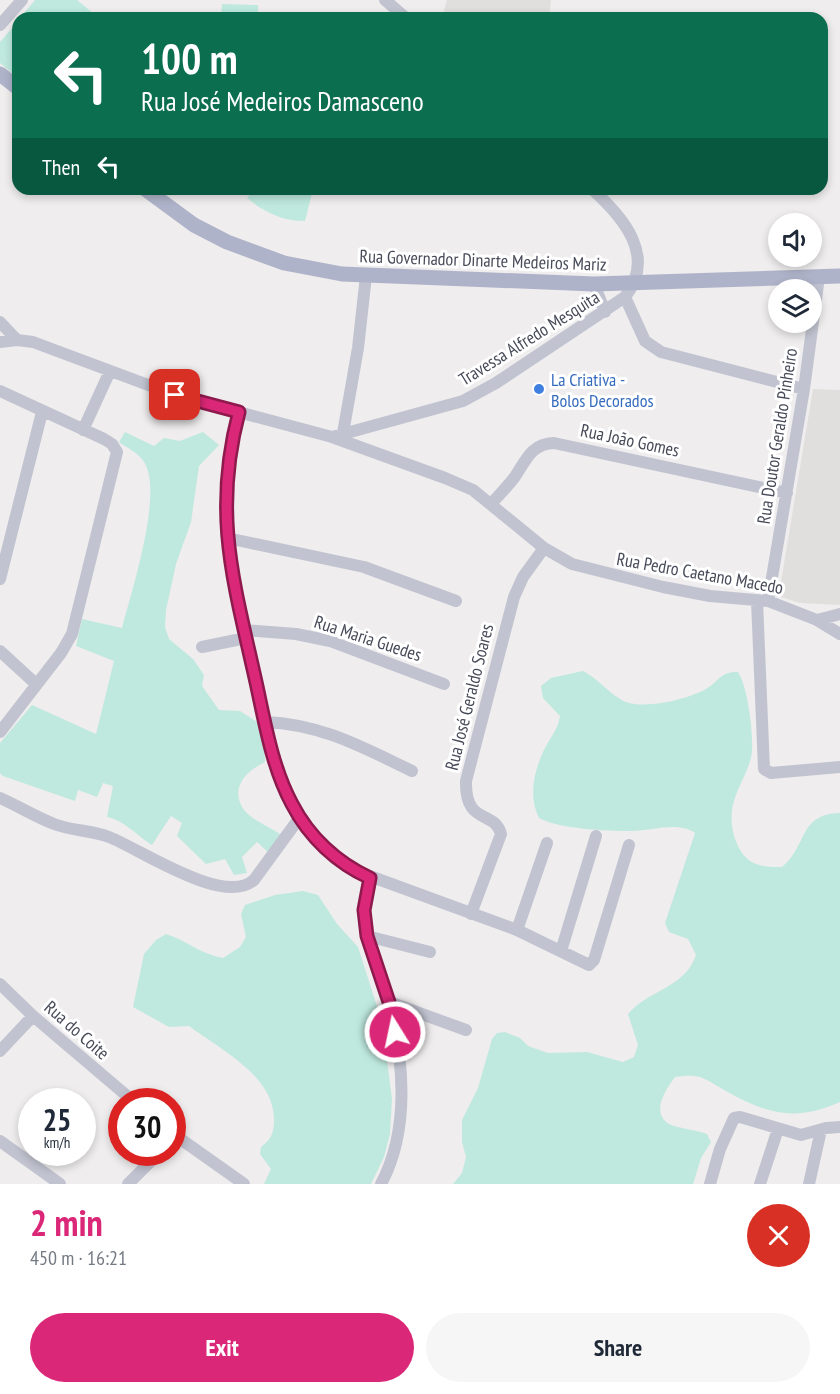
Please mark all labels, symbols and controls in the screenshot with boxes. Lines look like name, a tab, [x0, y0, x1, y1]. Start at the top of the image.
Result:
text: 100 m	[141, 31, 238, 86]
icon: left	[42, 36, 120, 114]
text: Rua José Medeiros Damasceno	[141, 84, 424, 118]
icon: left	[92, 150, 125, 183]
text: Then	[42, 153, 80, 181]
map controls	[768, 213, 822, 333]
button: sound	[768, 213, 822, 267]
street label: Rua Governador Dinarte Medeiros Mariz	[359, 244, 607, 276]
button: layers	[768, 279, 822, 333]
street label: Travessa Alfredo Mesquita	[454, 285, 604, 391]
street label: Rua Doutor Geraldo Pinheiro	[752, 346, 802, 526]
place label: La Criativa - Bolos Decorados	[551, 368, 654, 412]
pin	[149, 369, 200, 420]
icon: arrive	[158, 378, 191, 411]
marker: La Criativa - Bolos Decorados	[532, 382, 546, 396]
street label: Rua João Gomes	[579, 418, 681, 462]
street label: Rua Pedro Caetano Macedo	[615, 547, 785, 599]
street label: Rua Maria Guedes	[311, 610, 425, 666]
street label: Rua José Geraldo Soares	[440, 621, 498, 773]
street label: Rua do Coite	[40, 996, 114, 1064]
position arrow	[363, 1000, 427, 1064]
speed limit sign: 30	[108, 1088, 186, 1166]
text: 25	[43, 1100, 71, 1139]
text: km/h	[44, 1133, 70, 1152]
text: 2 min	[30, 1199, 103, 1246]
button: close	[747, 1204, 810, 1267]
text: 450 m · 16:21	[30, 1245, 127, 1271]
button: Exit	[30, 1313, 414, 1382]
button: Share	[426, 1313, 810, 1382]

